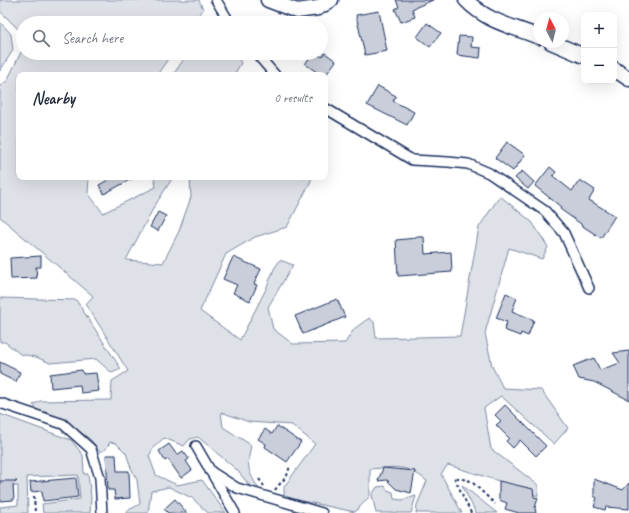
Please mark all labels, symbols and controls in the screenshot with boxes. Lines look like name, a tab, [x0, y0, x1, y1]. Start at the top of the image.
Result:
north arrow	[533, 12, 569, 48]
map controls	[581, 12, 617, 84]
button: +	[581, 12, 617, 48]
search box	[16, 16, 328, 60]
icon: search	[30, 27, 52, 49]
text: Search here	[62, 29, 123, 48]
button: −	[581, 48, 617, 84]
text: Nearby	[32, 88, 75, 109]
text: 0 results	[274, 90, 312, 106]

